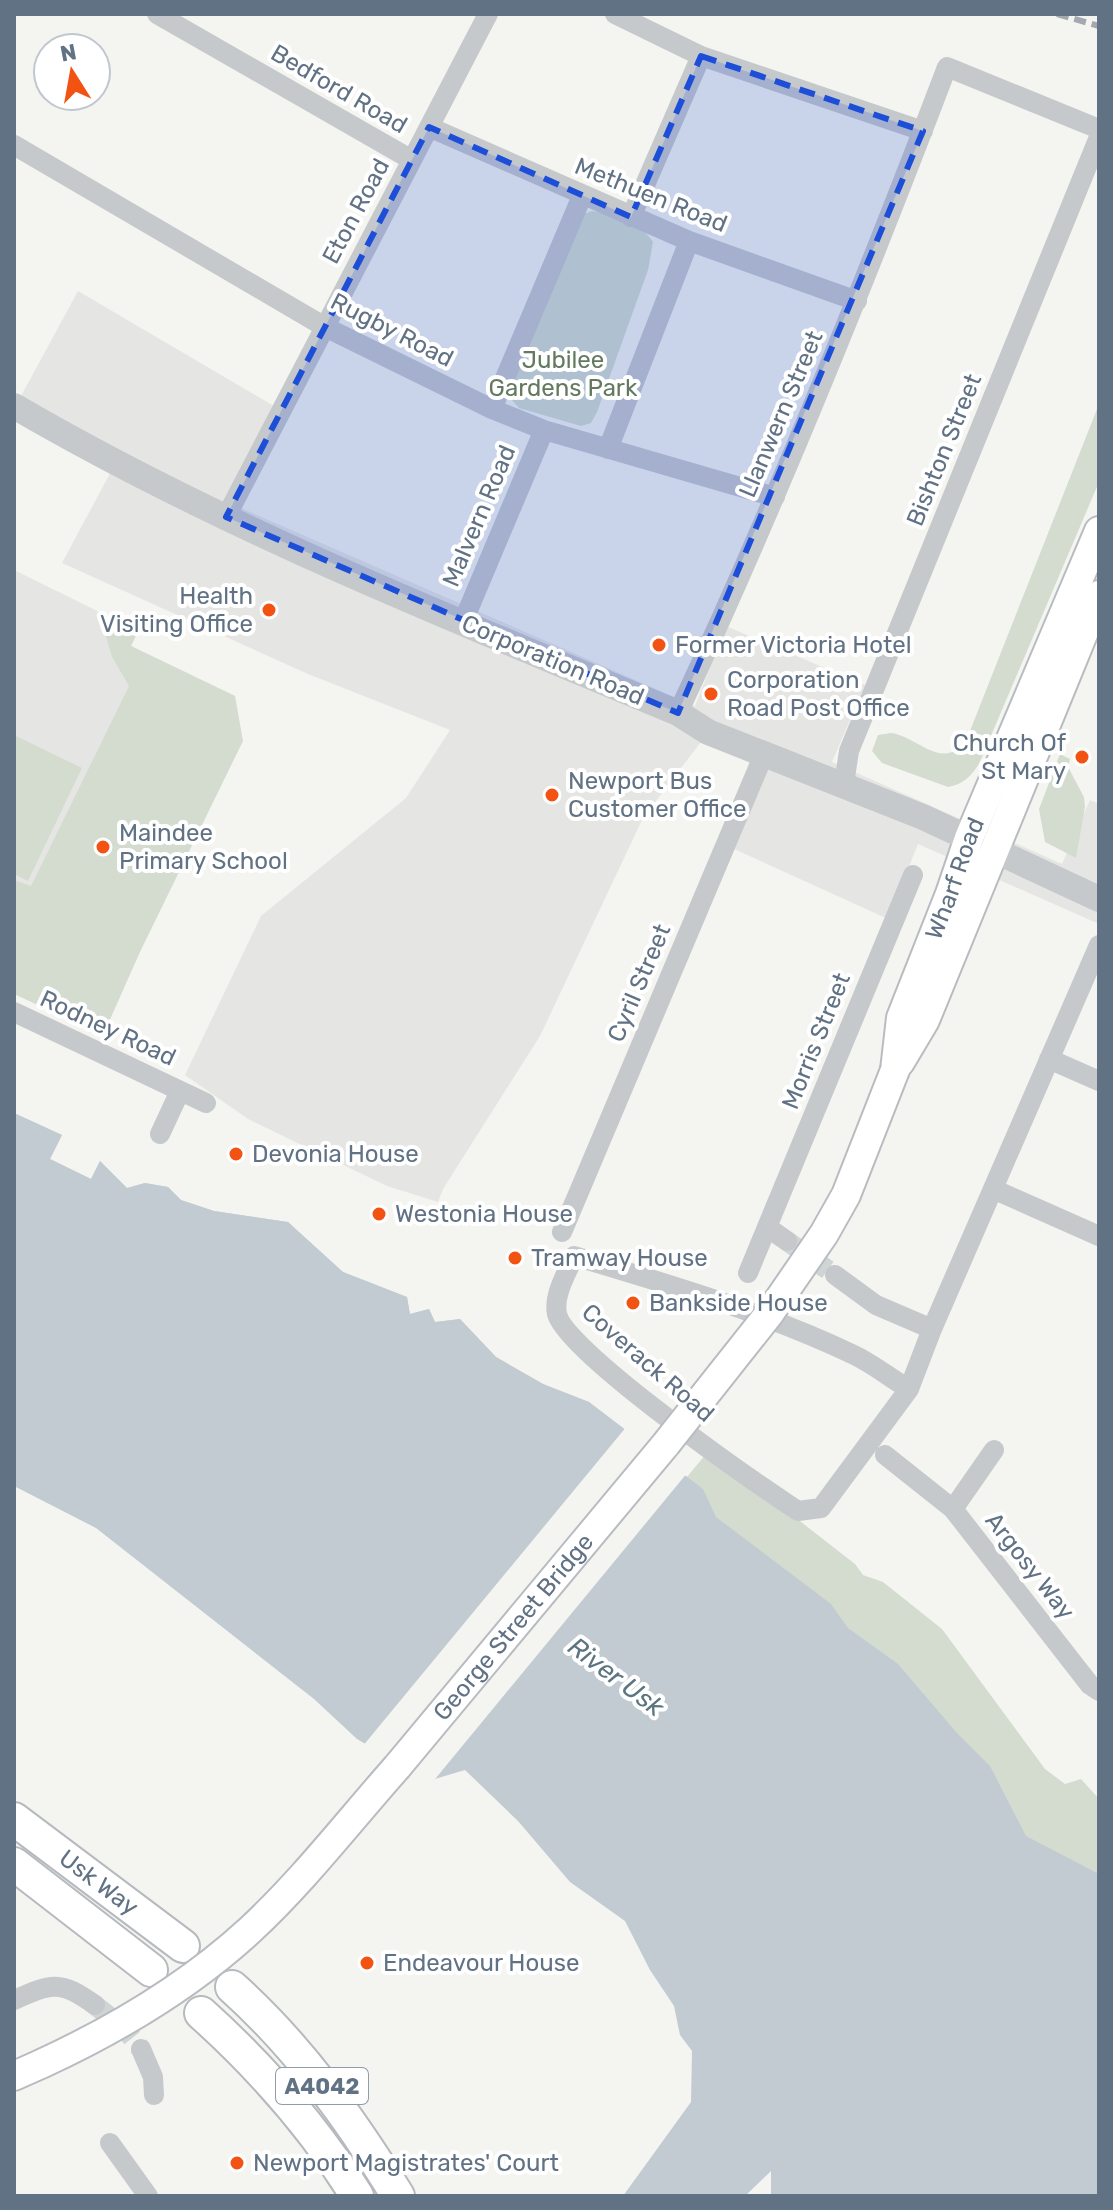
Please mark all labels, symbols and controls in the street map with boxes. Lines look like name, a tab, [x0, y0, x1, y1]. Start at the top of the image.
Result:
north arrow	[32, 32, 112, 112]
text: N	[58, 38, 79, 68]
street label: Bedford Road	[266, 39, 412, 139]
street label: Methuen Road	[571, 152, 731, 238]
street label: Eton Road	[317, 154, 395, 268]
street label: Rugby Road	[326, 287, 458, 373]
street label: Llanwern Street	[733, 326, 829, 502]
park label: Jubilee Gardens Park	[489, 346, 638, 402]
street label: Bishton Street	[901, 370, 987, 530]
street label: Malvern Road	[437, 441, 521, 591]
place label: Health Visiting Office	[100, 582, 253, 638]
marker: Health Visiting Office	[260, 601, 278, 619]
street label: Corporation Road	[458, 609, 648, 711]
place label: Former Victoria Hotel	[675, 631, 912, 659]
marker: Former Victoria Hotel	[650, 636, 668, 654]
place label: Corporation Road Post Office	[727, 666, 910, 722]
marker: Corporation Road Post Office	[702, 685, 720, 703]
place label: Church Of St Mary	[953, 729, 1067, 785]
marker: Church Of St Mary	[1073, 748, 1091, 766]
place label: Newport Bus Customer Office	[568, 767, 747, 823]
marker: Newport Bus Customer Office	[543, 786, 561, 804]
street label: Wharf Road	[920, 813, 990, 943]
place label: Maindee Primary School	[119, 819, 288, 875]
marker: Maindee Primary School	[94, 838, 112, 856]
street label: Cyril Street	[602, 920, 676, 1046]
street label: Morris Street	[776, 969, 856, 1113]
street label: Rodney Road	[36, 984, 180, 1072]
place label: Devonia House	[252, 1140, 419, 1168]
marker: Devonia House	[227, 1145, 245, 1163]
place label: Westonia House	[395, 1200, 573, 1228]
marker: Westonia House	[370, 1205, 388, 1223]
place label: Tramway House	[531, 1244, 708, 1272]
marker: Tramway House	[506, 1249, 524, 1267]
place label: Bankside House	[649, 1289, 828, 1317]
marker: Bankside House	[624, 1294, 642, 1312]
street label: Coverack Road	[576, 1298, 720, 1428]
street label: Argosy Way	[980, 1507, 1080, 1625]
street label: George Street Bridge	[428, 1528, 599, 1726]
water label: River Usk	[562, 1631, 671, 1724]
street label: Usk Way	[54, 1844, 144, 1921]
place label: Endeavour House	[383, 1949, 579, 1977]
marker: Endeavour House	[358, 1954, 376, 1972]
road number: A4042	[276, 2068, 368, 2104]
place label: Newport Magistrates' Court	[253, 2149, 559, 2177]
marker: Newport Magistrates' Court	[228, 2154, 246, 2172]

